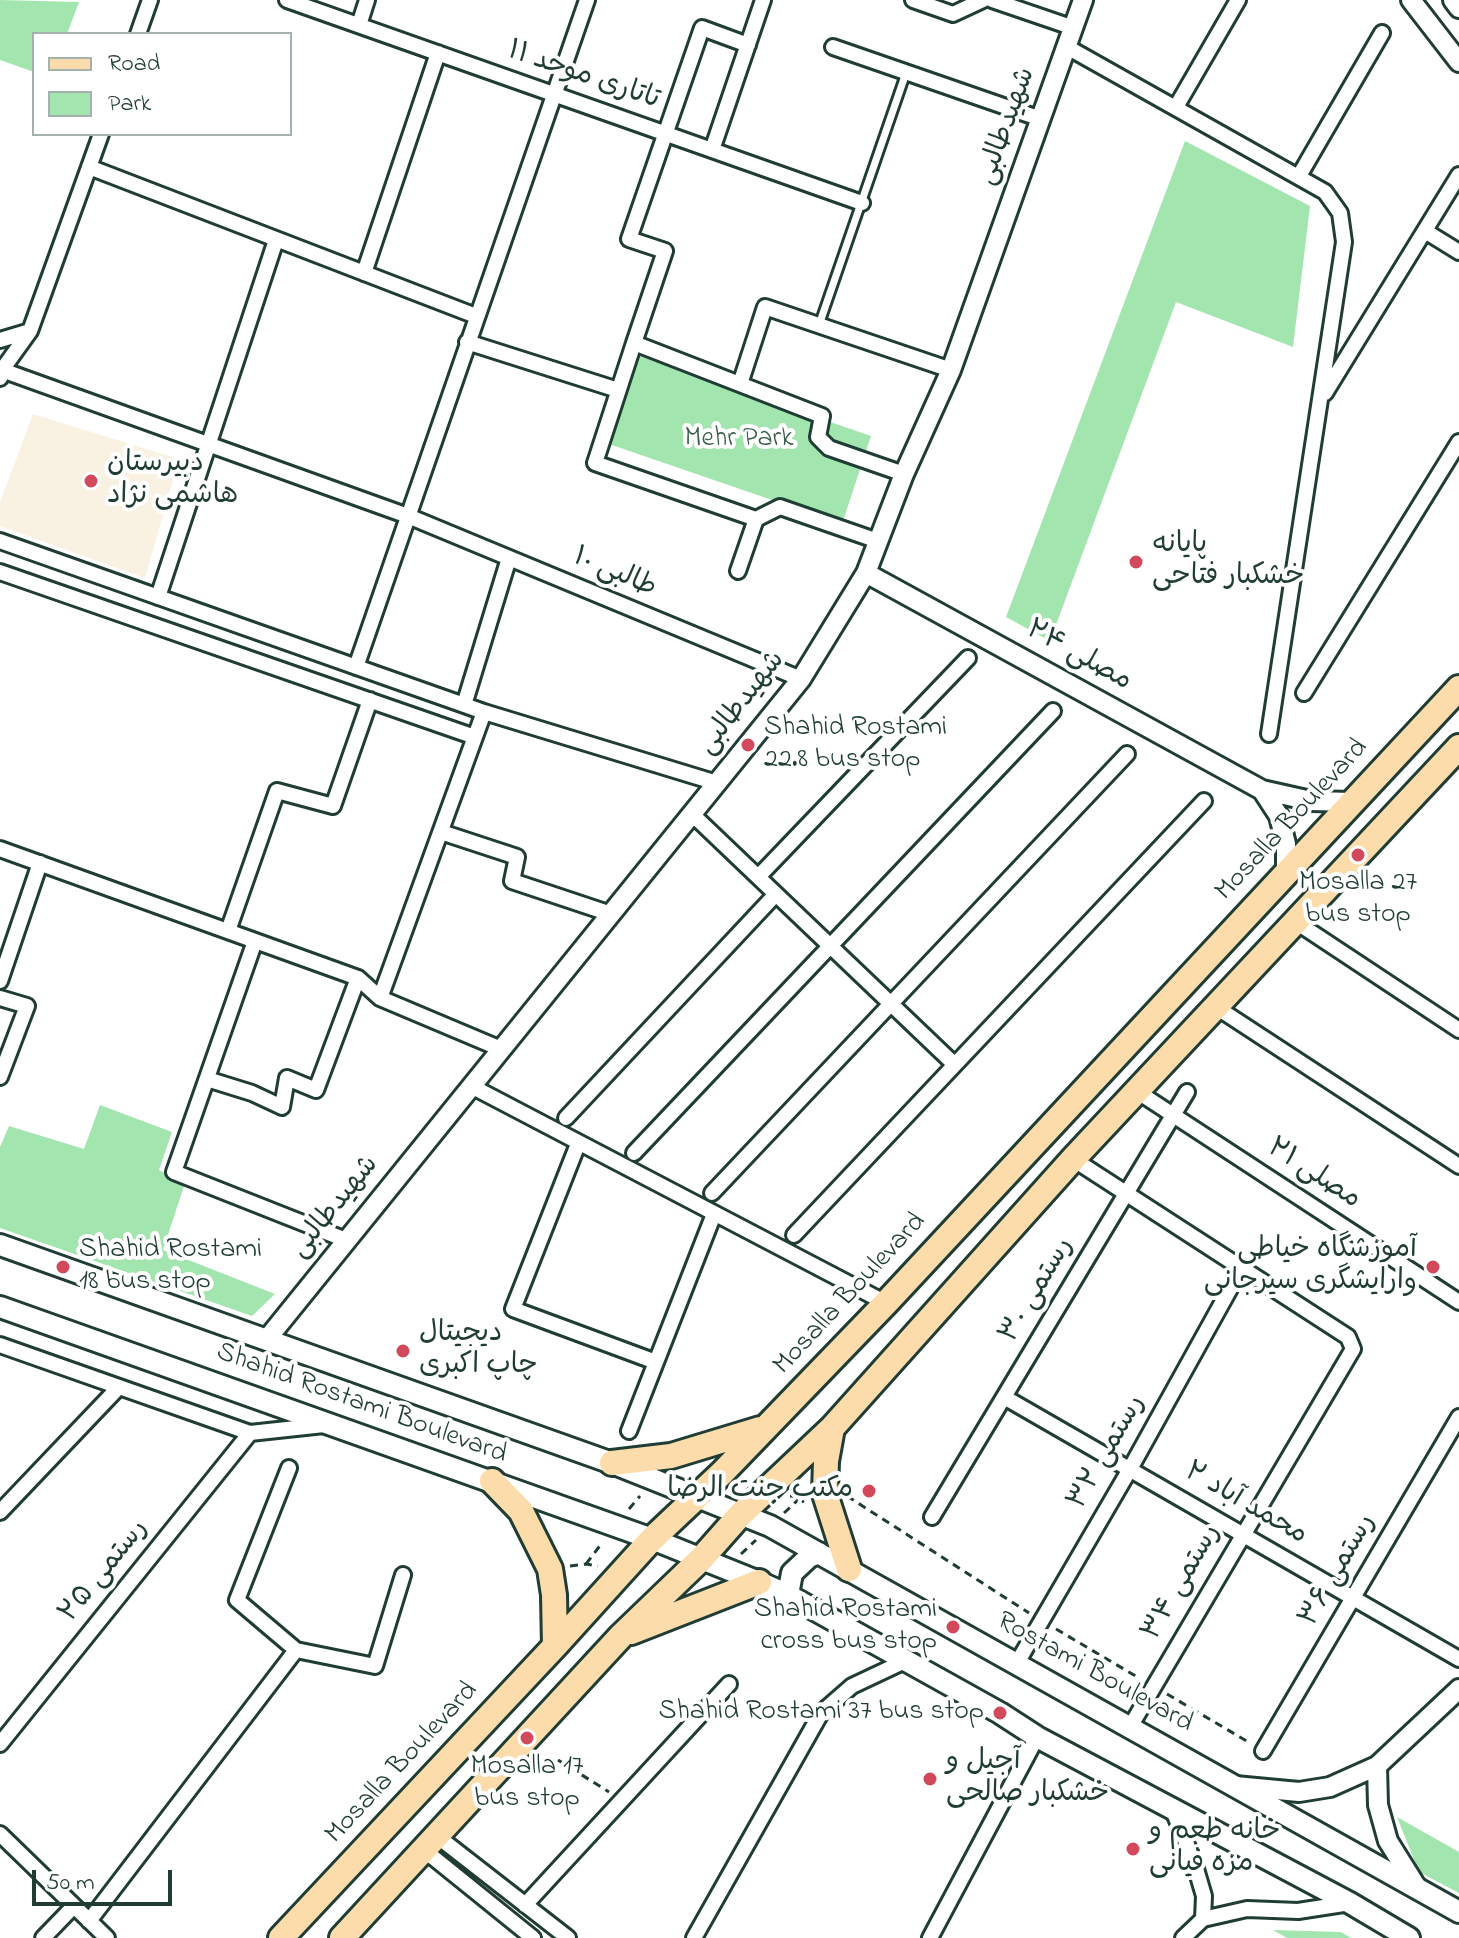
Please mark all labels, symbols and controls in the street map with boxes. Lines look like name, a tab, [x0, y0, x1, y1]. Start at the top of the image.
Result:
legend	[32, 32, 292, 136]
street label: تاتاری موحد ۱۱	[503, 35, 663, 119]
text: Road	[108, 47, 160, 82]
street label: شهیدطالبی	[971, 64, 1045, 190]
text: Park	[108, 87, 151, 122]
park label: Mehr Park	[684, 423, 794, 457]
place label: دبیرستان هاشمی نژاد	[107, 448, 238, 514]
marker: دبیرستان هاشمی نژاد	[82, 472, 100, 490]
place label: پایانه خشکبار فتاحی	[1152, 529, 1304, 595]
street label: طالبی ۱۰	[567, 541, 661, 607]
marker: پایانه خشکبار فتاحی	[1127, 553, 1145, 571]
street label: مصلی ۲۴	[1019, 614, 1137, 700]
street label: شهیدطالبی	[692, 645, 794, 763]
place label: Shahid Rostami 22.8 bus stop	[764, 712, 947, 778]
street label: Mosalla Boulevard	[1209, 733, 1377, 909]
marker: Shahid Rostami 22.8 bus stop	[739, 736, 757, 754]
marker: Mosalla 27 bus stop	[1349, 846, 1367, 864]
place label: Mosalla 27 bus stop	[1299, 867, 1417, 933]
street label: مصلی ۲۱	[1260, 1132, 1366, 1218]
street label: شهیدطالبی	[284, 1150, 388, 1266]
street label: Mosalla Boulevard	[767, 1207, 935, 1383]
street label: رستمی ۳۰	[994, 1232, 1082, 1350]
place label: Shahid Rostami 18 bus stop	[79, 1234, 262, 1300]
place label: آموزشگاه خیاطی وارایشگری سیرجانی	[1204, 1234, 1417, 1300]
marker: Shahid Rostami 18 bus stop	[54, 1258, 72, 1276]
marker: آموزشگاه خیاطی وارایشگری سیرجانی	[1424, 1258, 1442, 1276]
place label: دیجیتال چاپ اکبری	[419, 1318, 538, 1384]
street label: Shahid Rostami Boulevard	[211, 1337, 511, 1473]
marker: دیجیتال چاپ اکبری	[394, 1342, 412, 1360]
street label: رستمی ۳۲	[1062, 1390, 1154, 1516]
street label: محمد آباد ۲	[1177, 1456, 1313, 1554]
place label: مكتب جنت الرضا	[667, 1474, 853, 1508]
marker: مكتب جنت الرضا	[860, 1482, 878, 1500]
street label: رستمی ۳۶	[1293, 1509, 1385, 1633]
street label: رستمی ۲۵	[53, 1514, 157, 1630]
street label: رستمی ۳۴	[1136, 1519, 1230, 1647]
place label: Shahid Rostami cross bus stop	[754, 1594, 937, 1660]
street label: Rostami Boulevard	[990, 1606, 1198, 1742]
marker: Shahid Rostami cross bus stop	[944, 1618, 962, 1636]
street label: Mosalla Boulevard	[319, 1676, 487, 1852]
place label: Shahid Rostami 37 bus stop	[658, 1696, 984, 1730]
marker: Shahid Rostami 37 bus stop	[991, 1704, 1009, 1722]
marker: Mosalla 17 bus stop	[518, 1729, 536, 1747]
place label: آجیل و خشکبار صالحی	[946, 1746, 1109, 1812]
place label: Mosalla 17 bus stop	[471, 1751, 583, 1817]
marker: آجیل و خشکبار صالحی	[921, 1770, 939, 1788]
place label: خانه طعم و مزه فیانی	[1149, 1816, 1280, 1882]
marker: خانه طعم و مزه فیانی	[1124, 1840, 1142, 1858]
scale bar	[36, 1854, 176, 1904]
text: 50 m	[46, 1866, 95, 1901]

